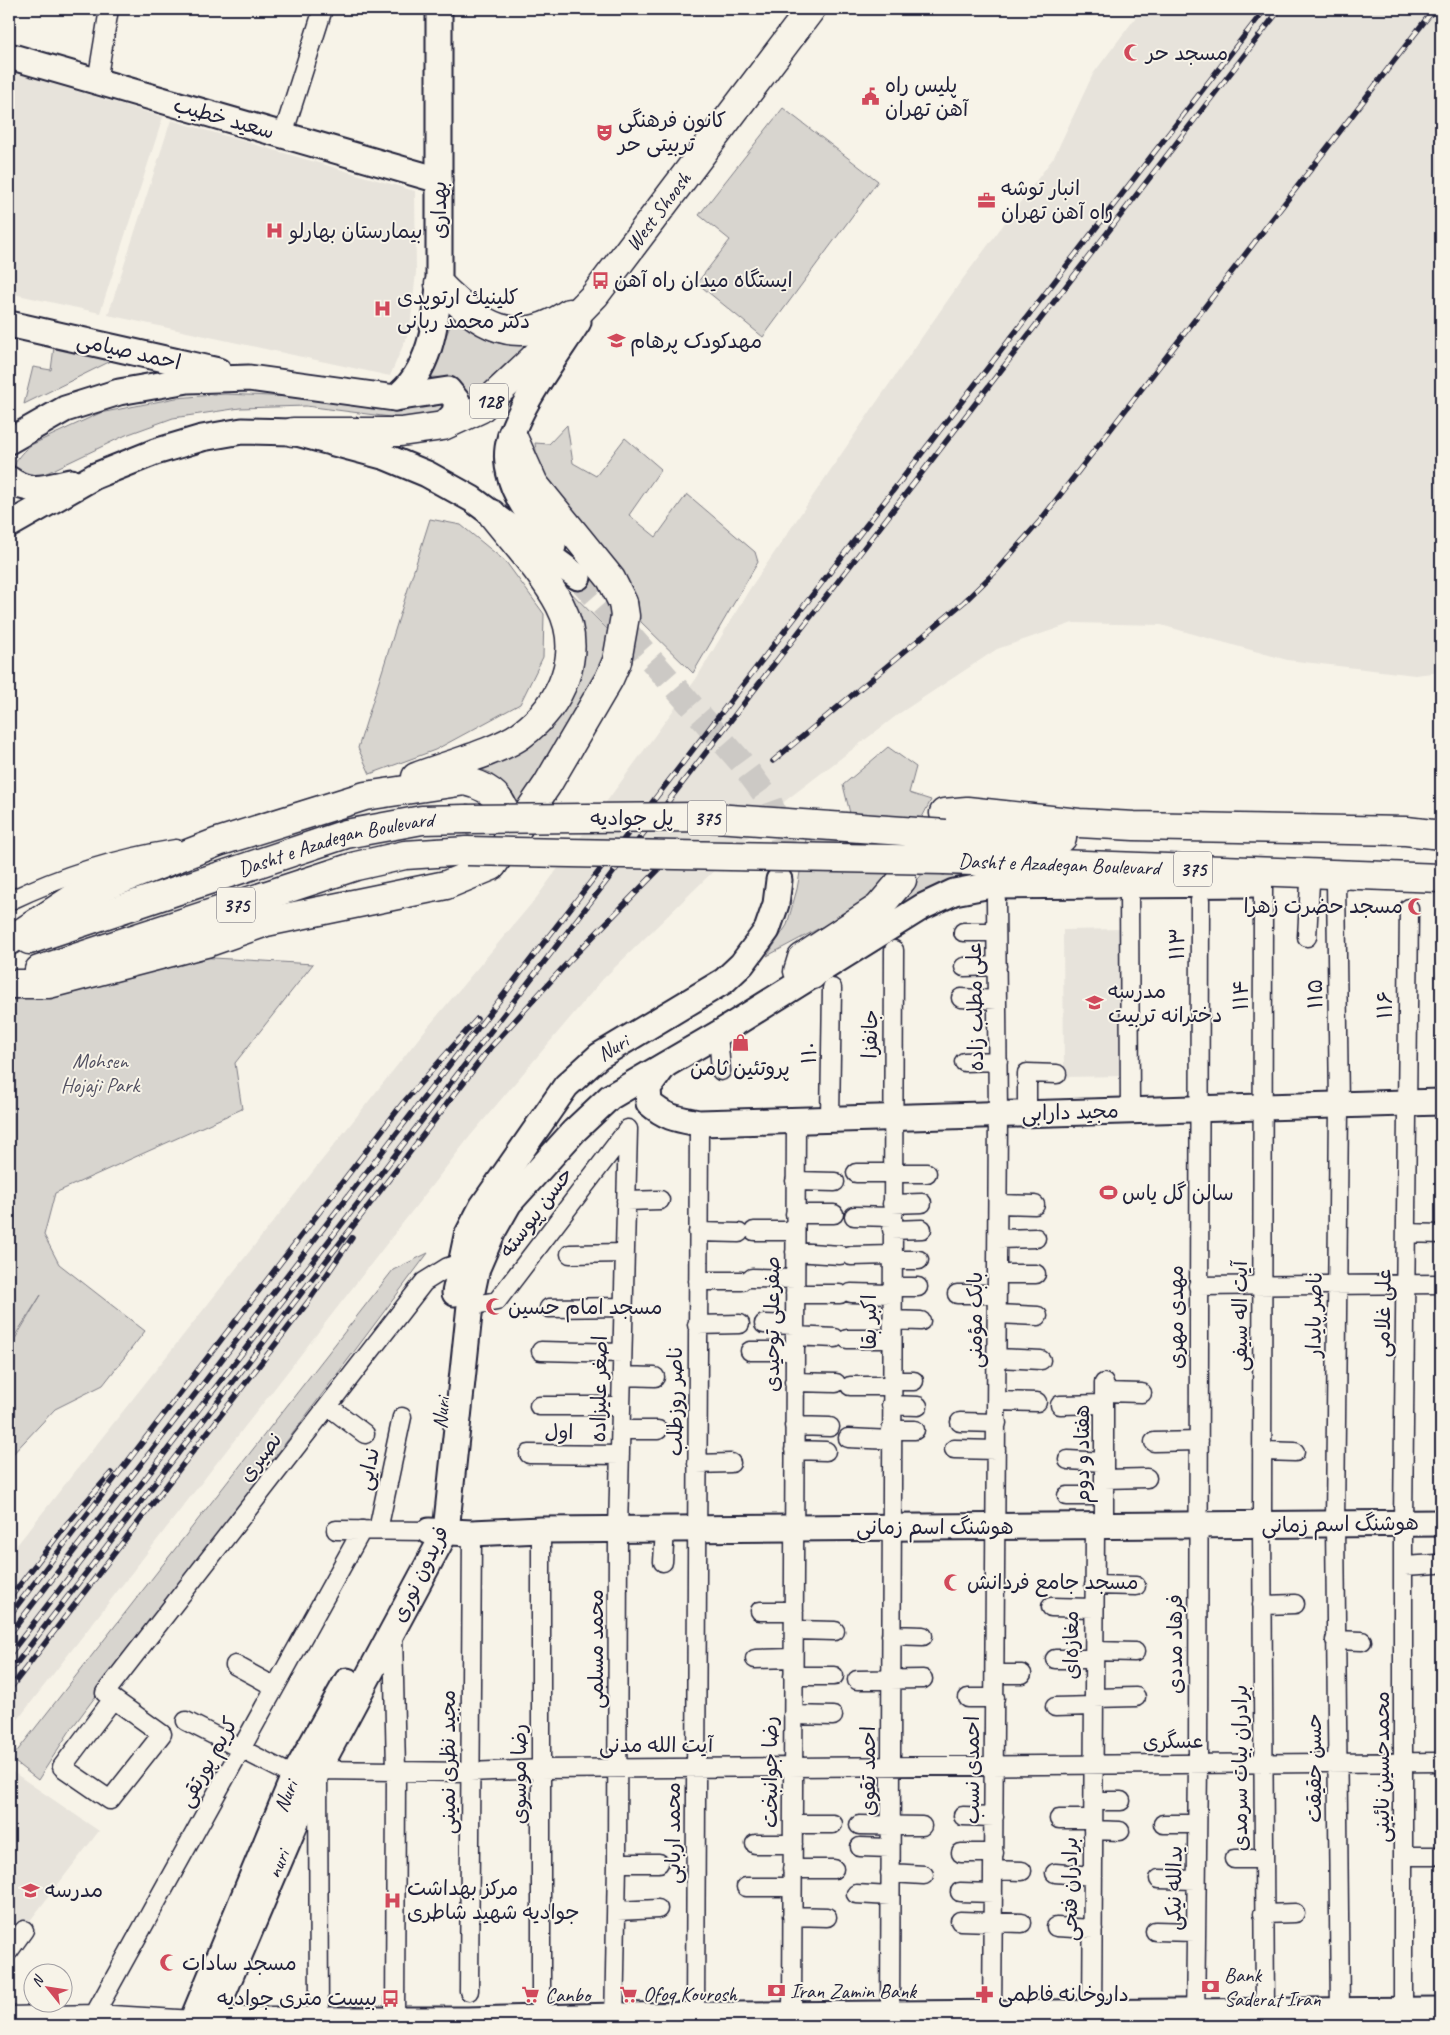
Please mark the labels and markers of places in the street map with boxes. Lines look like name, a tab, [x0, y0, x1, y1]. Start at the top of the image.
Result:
place label: مسجد حر	[1144, 40, 1228, 66]
mosque icon: مسجد حر	[1122, 43, 1142, 63]
place label: پلیس راه آهن تهران	[885, 72, 969, 122]
public building icon: پلیس راه آهن تهران	[861, 87, 881, 107]
place label: کانون فرهنگی تربیتی حر	[616, 107, 726, 158]
theatre icon: کانون فرهنگی تربیتی حر	[594, 122, 614, 142]
place label: انبار توشه راه آهن تهران	[1001, 175, 1113, 225]
office icon: انبار توشه راه آهن تهران	[977, 190, 997, 210]
place label: بیمارستان بهارلو	[288, 218, 423, 245]
hospital icon: بیمارستان بهارلو	[265, 221, 285, 241]
place label: ایستگاه میدان راه آهن	[614, 267, 793, 293]
bus stop icon: ایستگاه میدان راه آهن	[590, 270, 610, 290]
place label: كلينيك ارتوپدى دكتر محمد ربانى	[397, 284, 530, 334]
hospital icon: كلينيك ارتوپدى دكتر محمد ربانى	[373, 299, 393, 319]
place label: مهدکودک پرهام	[630, 328, 762, 357]
school or university icon: مهدکودک پرهام	[606, 331, 626, 351]
place label: مسجد حضرت زهرا	[1243, 893, 1403, 919]
mosque icon: مسجد حضرت زهرا	[1407, 896, 1427, 916]
place label: مدرسه دخترانه تربیت	[1108, 978, 1222, 1028]
school or university icon: مدرسه دخترانه تربیت	[1084, 993, 1104, 1013]
shop icon: پروتئین ثامن	[730, 1033, 750, 1053]
place label: پروتئین ثامن	[690, 1055, 790, 1081]
place label: سالن گل یاس	[1122, 1180, 1234, 1206]
sports icon: سالن گل یاس	[1098, 1183, 1118, 1203]
place label: مسجد امام حسین	[508, 1294, 663, 1323]
mosque icon: مسجد امام حسین	[484, 1297, 504, 1317]
place label: مسجد جامع فردانش	[967, 1569, 1139, 1597]
mosque icon: مسجد جامع فردانش	[943, 1572, 963, 1592]
place label: مرکز بهداشت جوادیه شهید شاطری	[407, 1875, 580, 1925]
place label: مدرسه	[45, 1877, 103, 1903]
school or university icon: مدرسه	[21, 1880, 41, 1900]
hospital icon: مرکز بهداشت جوادیه شهید شاطری	[383, 1890, 403, 1910]
place label: مسجد سادات	[182, 1950, 297, 1976]
mosque icon: مسجد سادات	[158, 1953, 178, 1973]
place label: Bank Saderat Iran	[1224, 1962, 1321, 2012]
bank icon: Bank Saderat Iran	[1200, 1977, 1220, 1997]
place label: Iran Zamin Bank	[790, 1978, 917, 2004]
place label: Ofoq Kourosh	[643, 1981, 738, 2007]
bank icon: Iran Zamin Bank	[766, 1981, 786, 2001]
place label: داروخانه فاطمی	[998, 1981, 1129, 2008]
place label: Canbo	[545, 1982, 593, 2008]
supermarket icon: Ofoq Kourosh	[619, 1984, 639, 2004]
pharmacy icon: داروخانه فاطمی	[974, 1984, 994, 2004]
place label: بیست متری جوادیه	[217, 1985, 377, 2011]
supermarket icon: Canbo	[521, 1985, 541, 2005]
bus stop icon: بیست متری جوادیه	[381, 1988, 401, 2008]

